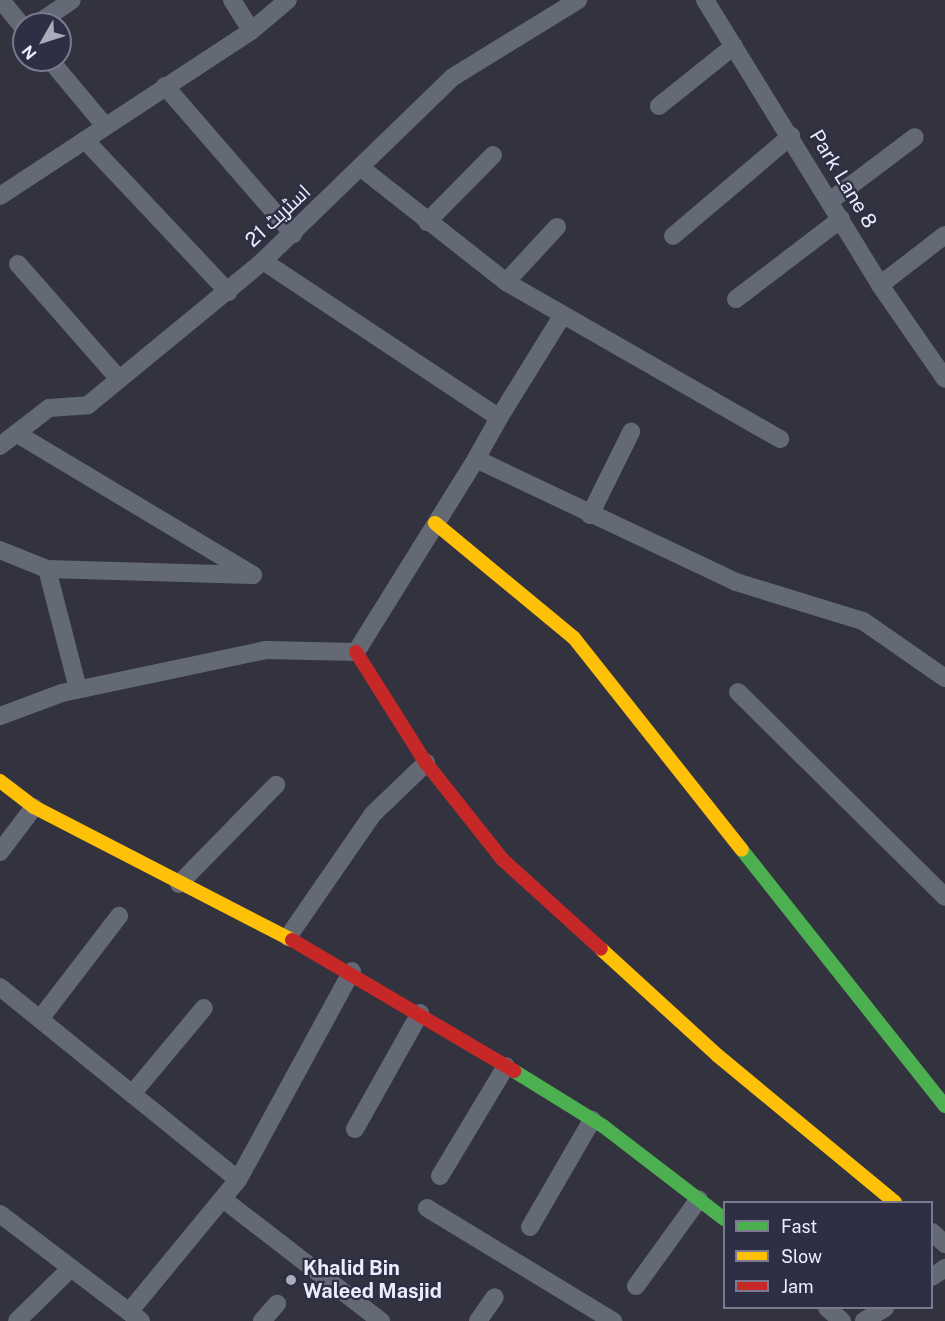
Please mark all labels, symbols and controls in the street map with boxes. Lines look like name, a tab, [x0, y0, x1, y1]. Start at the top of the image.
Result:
north arrow	[12, 12, 72, 72]
text: N	[18, 42, 41, 63]
street label: Park Lane 8	[804, 125, 882, 233]
street label: اسٹریٹ 21	[240, 180, 316, 252]
legend	[723, 1201, 933, 1309]
text: Fast	[781, 1216, 817, 1237]
text: Slow	[781, 1246, 822, 1267]
place label: Khalid Bin Waleed Masjid	[303, 1256, 442, 1303]
marker: Khalid Bin Waleed Masjid	[284, 1273, 298, 1287]
text: Jam	[781, 1276, 814, 1297]

